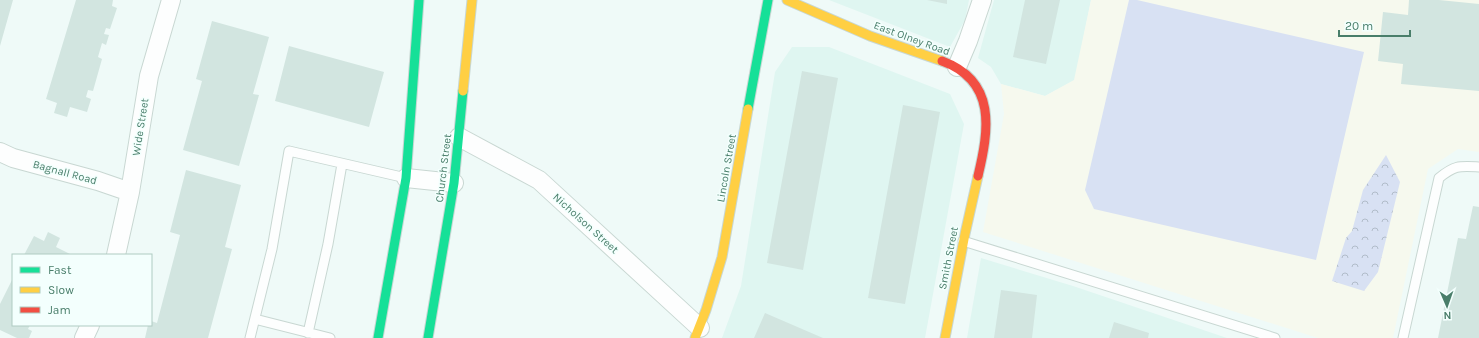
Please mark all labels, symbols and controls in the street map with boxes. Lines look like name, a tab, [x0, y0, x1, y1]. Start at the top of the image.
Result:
scale bar	[1339, 12, 1410, 38]
street label: East Olney Road	[872, 19, 952, 58]
text: 20 m	[1345, 19, 1373, 33]
street label: Wide Street	[130, 97, 151, 157]
street label: Church Street	[433, 133, 454, 203]
street label: Lincoln Street	[714, 133, 739, 203]
street label: Bagnall Road	[31, 158, 98, 187]
street label: Nicholson Street	[550, 191, 621, 256]
street label: Smith Street	[936, 226, 961, 291]
legend	[12, 254, 152, 326]
text: Fast	[48, 263, 72, 277]
text: Slow	[48, 283, 74, 297]
north arrow	[1427, 286, 1467, 326]
text: Jam	[48, 303, 71, 317]
text: N	[1443, 309, 1452, 322]

